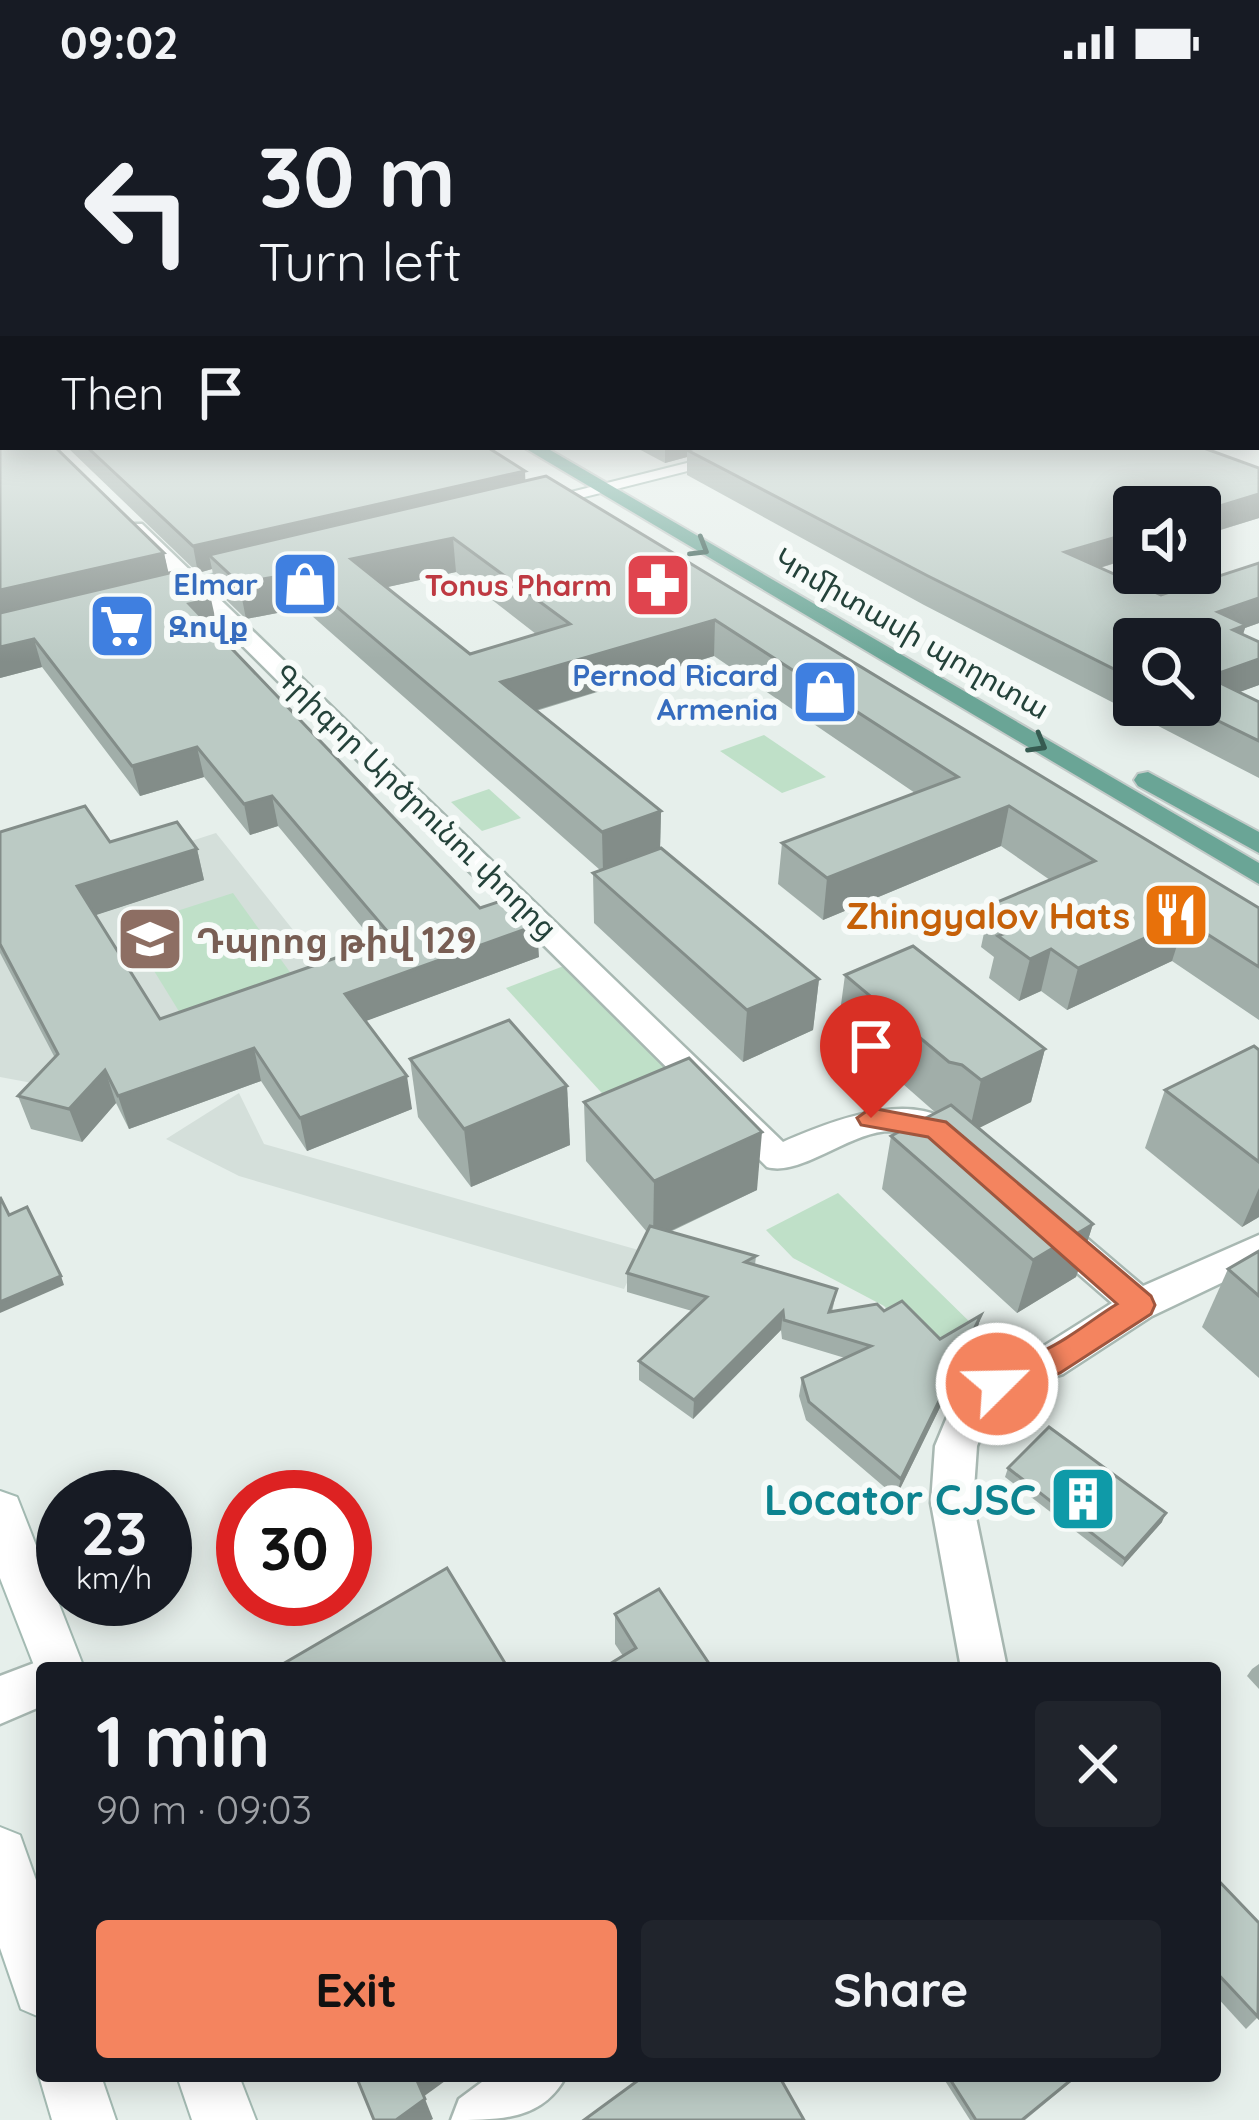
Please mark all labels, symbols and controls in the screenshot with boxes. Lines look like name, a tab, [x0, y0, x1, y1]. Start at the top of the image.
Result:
text: 09:02	[60, 14, 179, 70]
text: 30 m	[258, 123, 456, 228]
icon: left	[60, 132, 216, 288]
text: Turn left	[258, 227, 462, 295]
icon: arrive	[188, 360, 254, 426]
text: Then	[60, 365, 164, 421]
map controls	[1113, 486, 1221, 726]
button: sound	[1113, 486, 1221, 594]
one-way arrow	[687, 534, 709, 556]
street label: Կոմիտասի պողոտա	[768, 539, 1056, 727]
shop icon: Elmar	[270, 549, 340, 619]
pharmacy icon: Tonus Pharm	[623, 550, 693, 620]
place label: Elmar	[173, 565, 258, 603]
place label: Tonus Pharm	[425, 566, 612, 604]
supermarket icon: Զովք	[87, 591, 157, 661]
place label: Զովք	[168, 607, 249, 645]
button: search	[1113, 618, 1221, 726]
street label: Գրիգոր Արծրունու փողոց	[266, 655, 566, 947]
place label: Pernod Ricard Armenia	[572, 656, 778, 728]
shop icon: Pernod Ricard Armenia	[790, 657, 860, 727]
one-way arrow	[1025, 729, 1046, 752]
restaurant icon: Zhingyalov Hats	[1141, 880, 1211, 950]
place label: Zhingyalov Hats	[846, 893, 1130, 938]
school or university icon: Դպրոց թիվ 129	[115, 904, 185, 974]
place label: Դպրոց թիվ 129	[196, 917, 477, 962]
pin	[820, 995, 922, 1118]
icon: arrive	[838, 1013, 904, 1079]
position arrow	[934, 1321, 1060, 1447]
building icon: Locator CJSC	[1048, 1464, 1118, 1534]
speed limit sign: 30	[216, 1470, 372, 1626]
place label: Locator CJSC	[764, 1473, 1036, 1526]
text: 23	[81, 1495, 147, 1570]
text: km/h	[76, 1559, 152, 1597]
text: 1 min	[96, 1695, 270, 1785]
button: close	[1035, 1701, 1161, 1827]
text: 90 m · 09:03	[96, 1785, 312, 1834]
button: Exit	[96, 1920, 617, 2058]
button: Share	[641, 1920, 1161, 2058]

